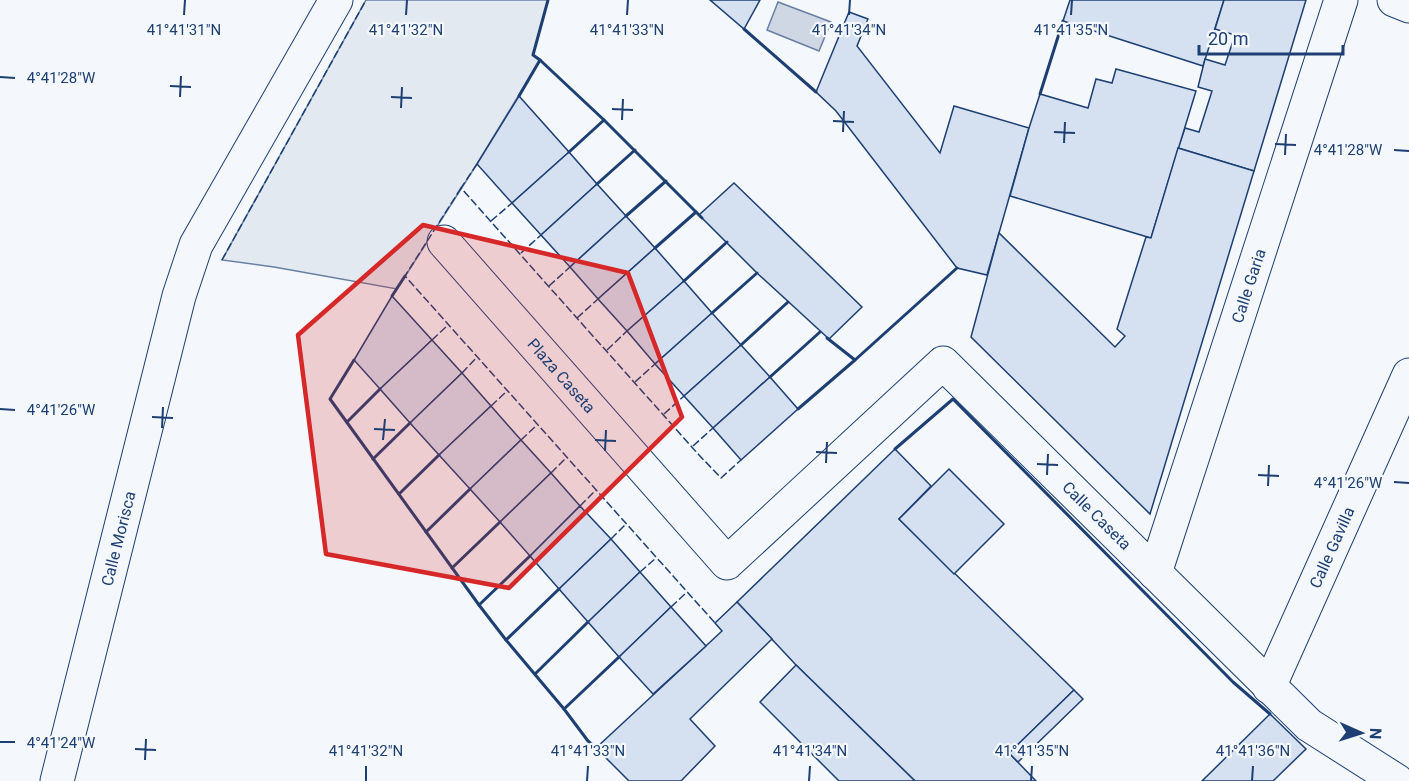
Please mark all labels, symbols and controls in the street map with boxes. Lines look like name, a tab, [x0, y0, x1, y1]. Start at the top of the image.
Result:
scale bar	[1199, 18, 1343, 56]
text: 41°41'31"N	[147, 21, 221, 39]
text: 41°41'32"N	[369, 21, 443, 39]
text: 41°41'33"N	[590, 21, 664, 39]
text: 41°41'34"N	[812, 21, 886, 39]
text: 41°41'35"N	[1034, 21, 1108, 39]
text: 20 m	[1208, 28, 1248, 49]
text: 4°41'28"W	[27, 69, 95, 87]
text: 4°41'28"W	[1314, 141, 1382, 159]
street label: Calle Garia	[1227, 246, 1269, 325]
street label: Plaza Caseta	[524, 334, 600, 417]
text: 4°41'26"W	[27, 401, 95, 419]
text: 4°41'26"W	[1314, 474, 1382, 492]
street label: Calle Caseta	[1059, 477, 1135, 553]
street label: Calle Morisca	[97, 489, 139, 588]
street label: Calle Gavilla	[1305, 504, 1358, 591]
north arrow	[1331, 703, 1391, 763]
text: N	[1366, 728, 1385, 740]
text: 4°41'24"W	[27, 734, 95, 752]
text: 41°41'32"N	[329, 742, 403, 760]
text: 41°41'33"N	[551, 742, 625, 760]
text: 41°41'34"N	[773, 742, 847, 760]
text: 41°41'35"N	[995, 742, 1069, 760]
text: 41°41'36"N	[1216, 742, 1290, 760]

